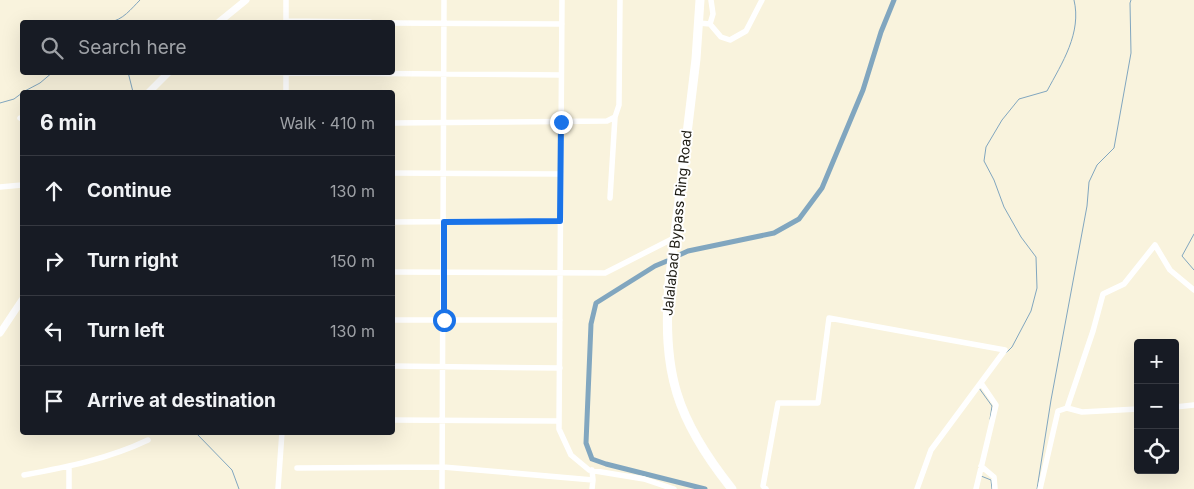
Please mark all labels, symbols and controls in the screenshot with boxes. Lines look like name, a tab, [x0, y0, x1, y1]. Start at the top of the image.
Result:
search box	[20, 20, 395, 75]
icon: search	[38, 34, 66, 62]
text: Search here	[78, 36, 187, 59]
text: 6 min	[40, 110, 97, 135]
route end	[550, 111, 573, 134]
text: Walk · 410 m	[280, 113, 375, 133]
street label: Jalalabad Bypass Ring Road	[658, 129, 695, 317]
icon: ahead	[40, 177, 68, 205]
text: Continue	[87, 179, 172, 202]
text: 130 m	[330, 181, 375, 201]
icon: right	[40, 247, 68, 275]
text: Turn right	[87, 249, 178, 272]
text: 150 m	[330, 251, 375, 271]
route start	[433, 309, 456, 332]
icon: left	[40, 317, 68, 345]
text: Turn left	[87, 319, 165, 342]
text: 130 m	[330, 321, 375, 341]
map controls	[1134, 339, 1179, 474]
button: +	[1134, 339, 1179, 384]
button: −	[1134, 384, 1179, 429]
icon: arrive	[40, 387, 68, 415]
text: Arrive at destination	[87, 389, 276, 412]
button: locate	[1134, 429, 1179, 474]

